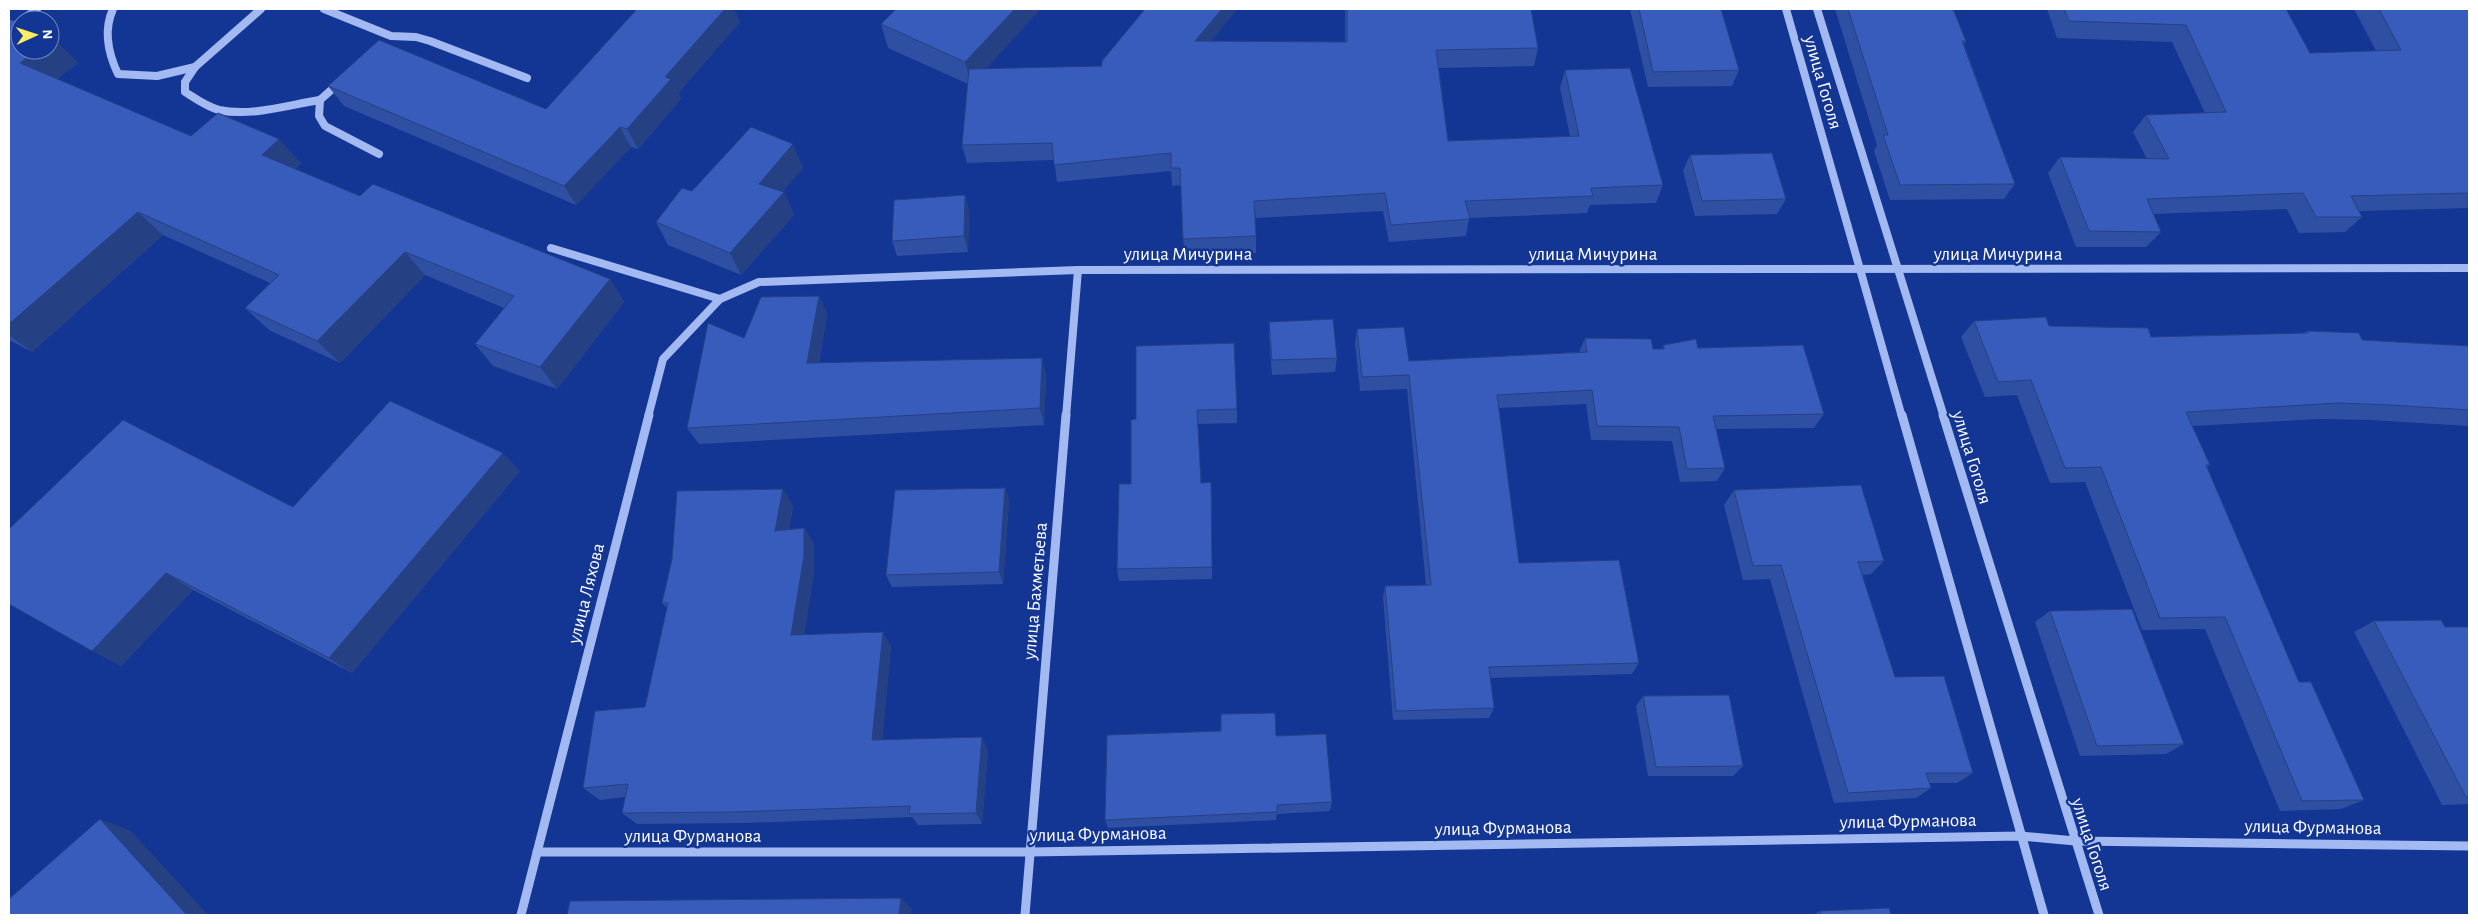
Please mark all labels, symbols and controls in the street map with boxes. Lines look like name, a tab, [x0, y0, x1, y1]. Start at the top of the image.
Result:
north arrow	[10, 10, 60, 60]
text: N	[40, 29, 54, 40]
street label: улица Гоголя	[1800, 32, 1845, 131]
street label: улица Мичурина	[1123, 245, 1253, 264]
street label: улица Мичурина	[1528, 245, 1658, 264]
street label: улица Мичурина	[1933, 245, 2063, 264]
street label: улица Гоголя	[1948, 408, 1995, 506]
street label: улица Бахметьева	[1020, 521, 1051, 662]
street label: улица Ляхова	[565, 541, 608, 647]
street label: улица Гоголя	[2067, 795, 2116, 893]
street label: улица Фурманова	[1838, 811, 1977, 832]
street label: улица Фурманова	[2243, 817, 2382, 838]
street label: улица Фурманова	[1433, 818, 1572, 839]
street label: улица Фурманова	[1028, 824, 1167, 845]
street label: улица Фурманова	[624, 827, 762, 846]

